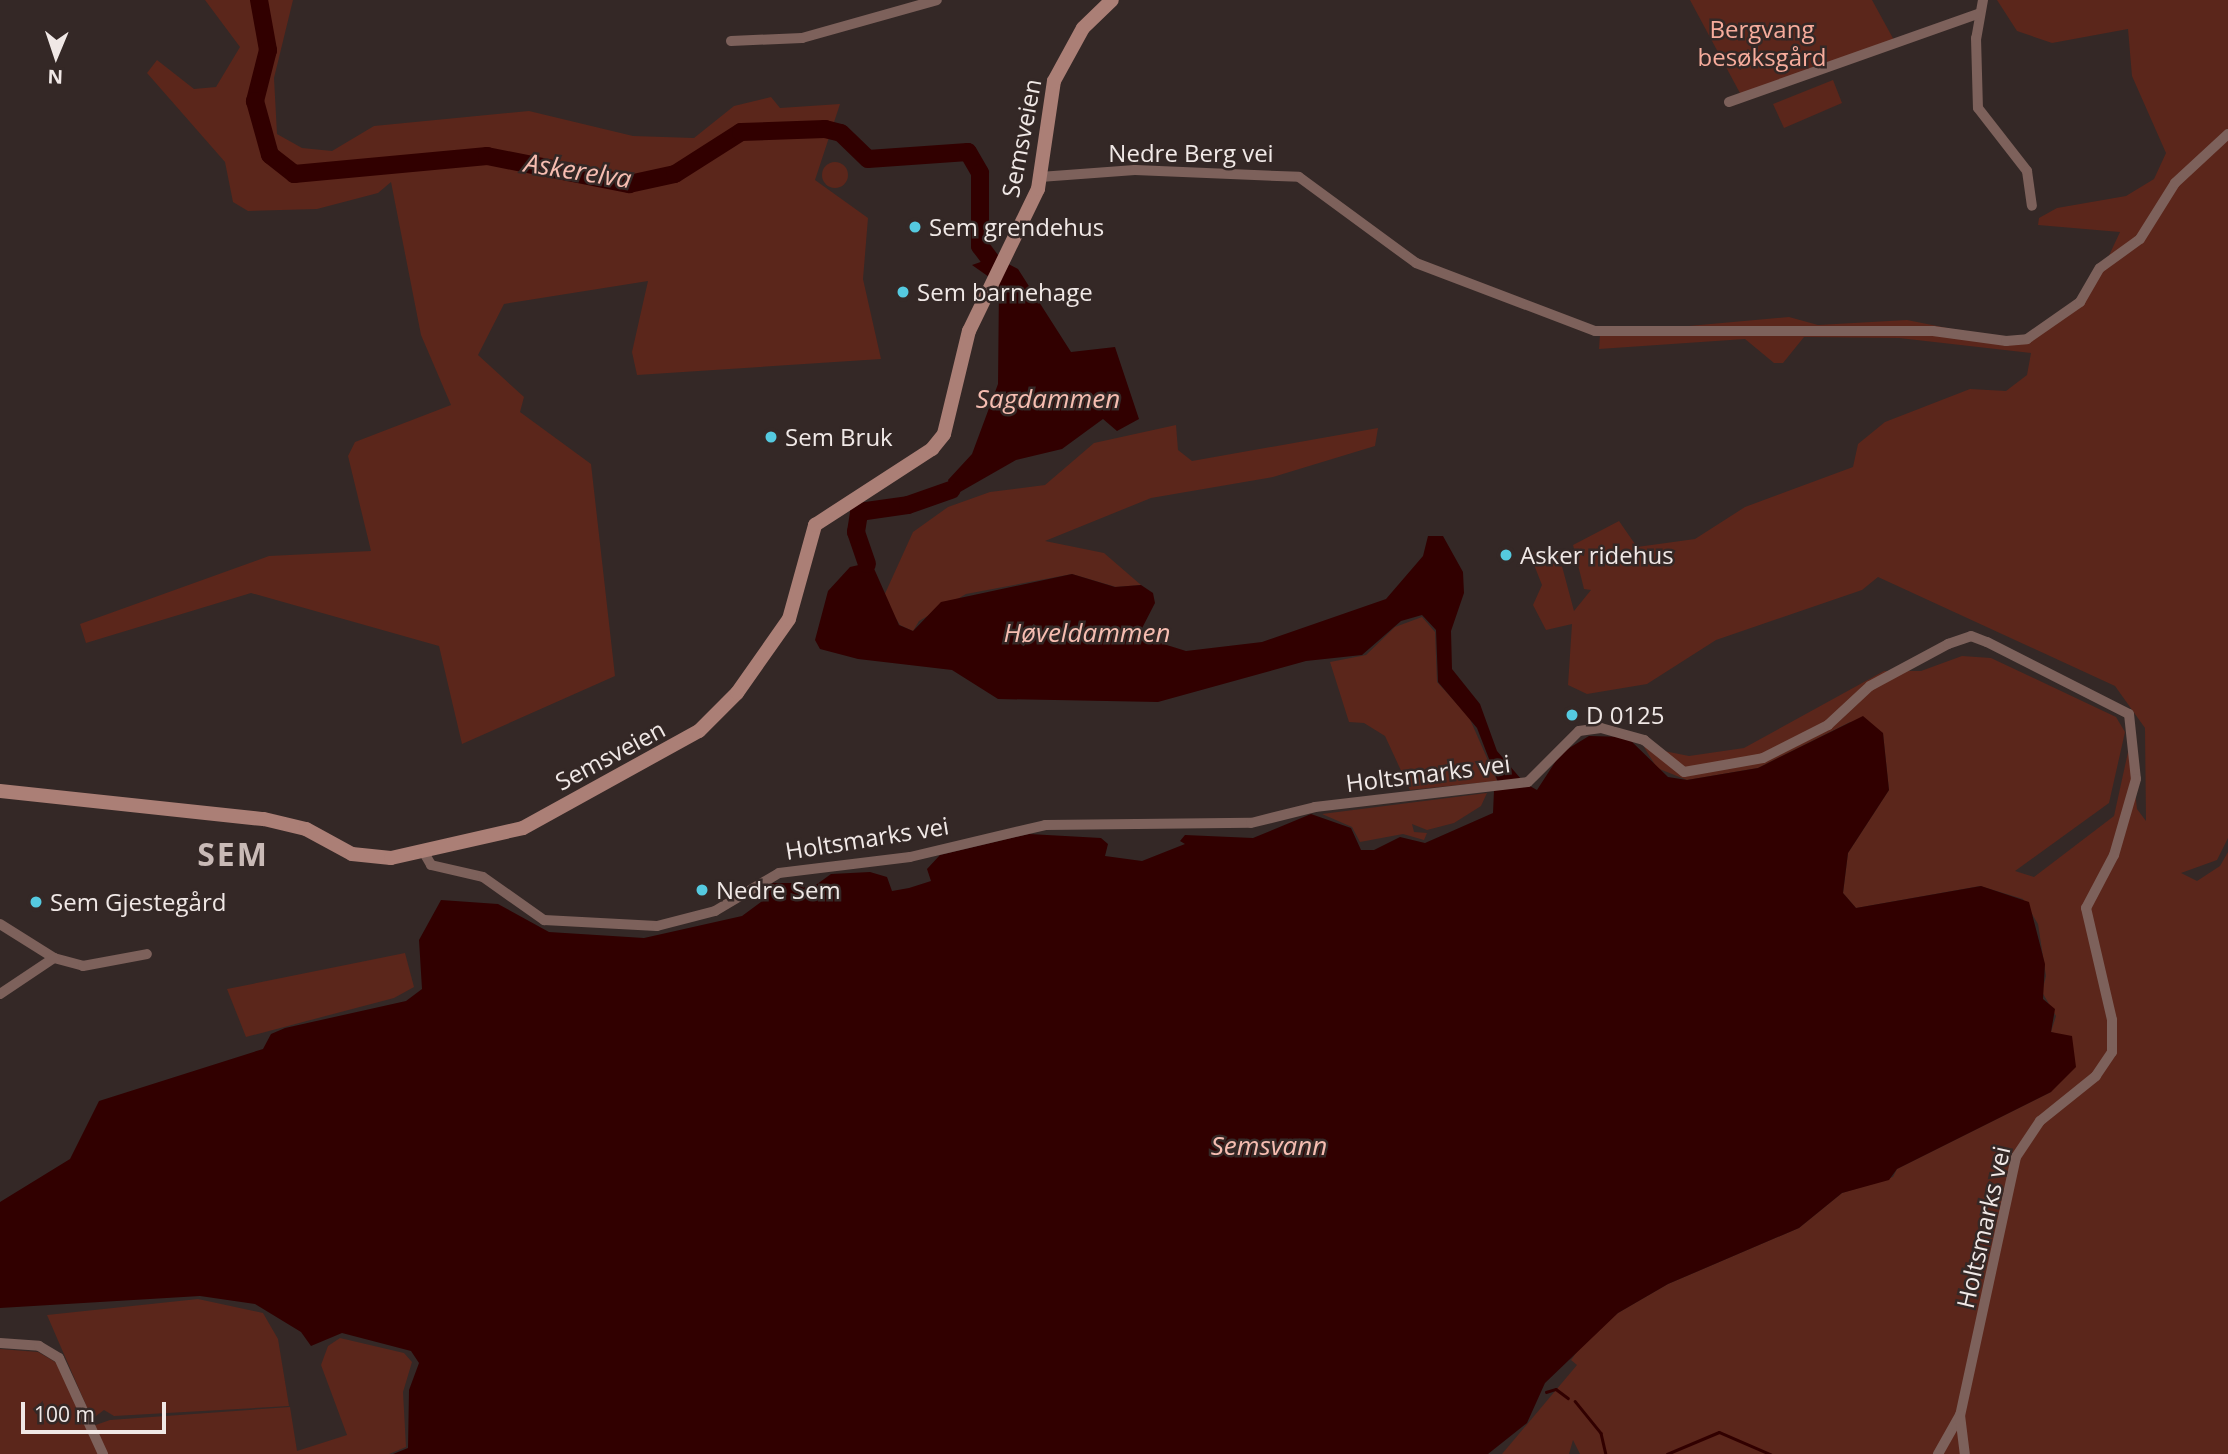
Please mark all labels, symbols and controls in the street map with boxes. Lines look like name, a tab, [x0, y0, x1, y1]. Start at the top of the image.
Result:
park label: Bergvang besøksgård	[1698, 15, 1826, 71]
north arrow	[21, 21, 91, 91]
text: N	[47, 64, 63, 90]
street label: Semsveien	[995, 76, 1047, 200]
street label: Nedre Berg vei	[1108, 139, 1274, 167]
water label: Askerelva	[522, 147, 634, 195]
place label: Sem grendehus	[929, 213, 1104, 241]
marker: Sem grendehus	[907, 219, 923, 235]
place label: Sem barnehage	[917, 278, 1093, 306]
marker: Sem barnehage	[895, 284, 911, 300]
water label: Sagdammen	[976, 383, 1120, 415]
place label: Sem Bruk	[785, 423, 893, 451]
marker: Sem Bruk	[763, 429, 779, 445]
place label: Asker ridehus	[1520, 541, 1674, 569]
marker: Asker ridehus	[1498, 547, 1514, 563]
water label: Høveldammen	[1004, 617, 1170, 649]
place label: D 0125	[1586, 701, 1665, 729]
marker: D 0125	[1564, 707, 1580, 723]
street label: Semsveien	[550, 714, 670, 796]
street label: Holtsmarks vei	[1344, 749, 1512, 797]
street label: Holtsmarks vei	[783, 811, 951, 865]
district label: SEM	[198, 835, 268, 873]
place label: Nedre Sem	[716, 876, 841, 904]
marker: Nedre Sem	[694, 882, 710, 898]
place label: Sem Gjestegård	[50, 888, 226, 916]
marker: Sem Gjestegård	[28, 894, 44, 910]
water label: Semsvann	[1211, 1130, 1327, 1162]
street label: Holtsmarks vei	[1950, 1143, 2016, 1311]
scale bar	[24, 1388, 170, 1432]
text: 100 m	[34, 1400, 95, 1428]

